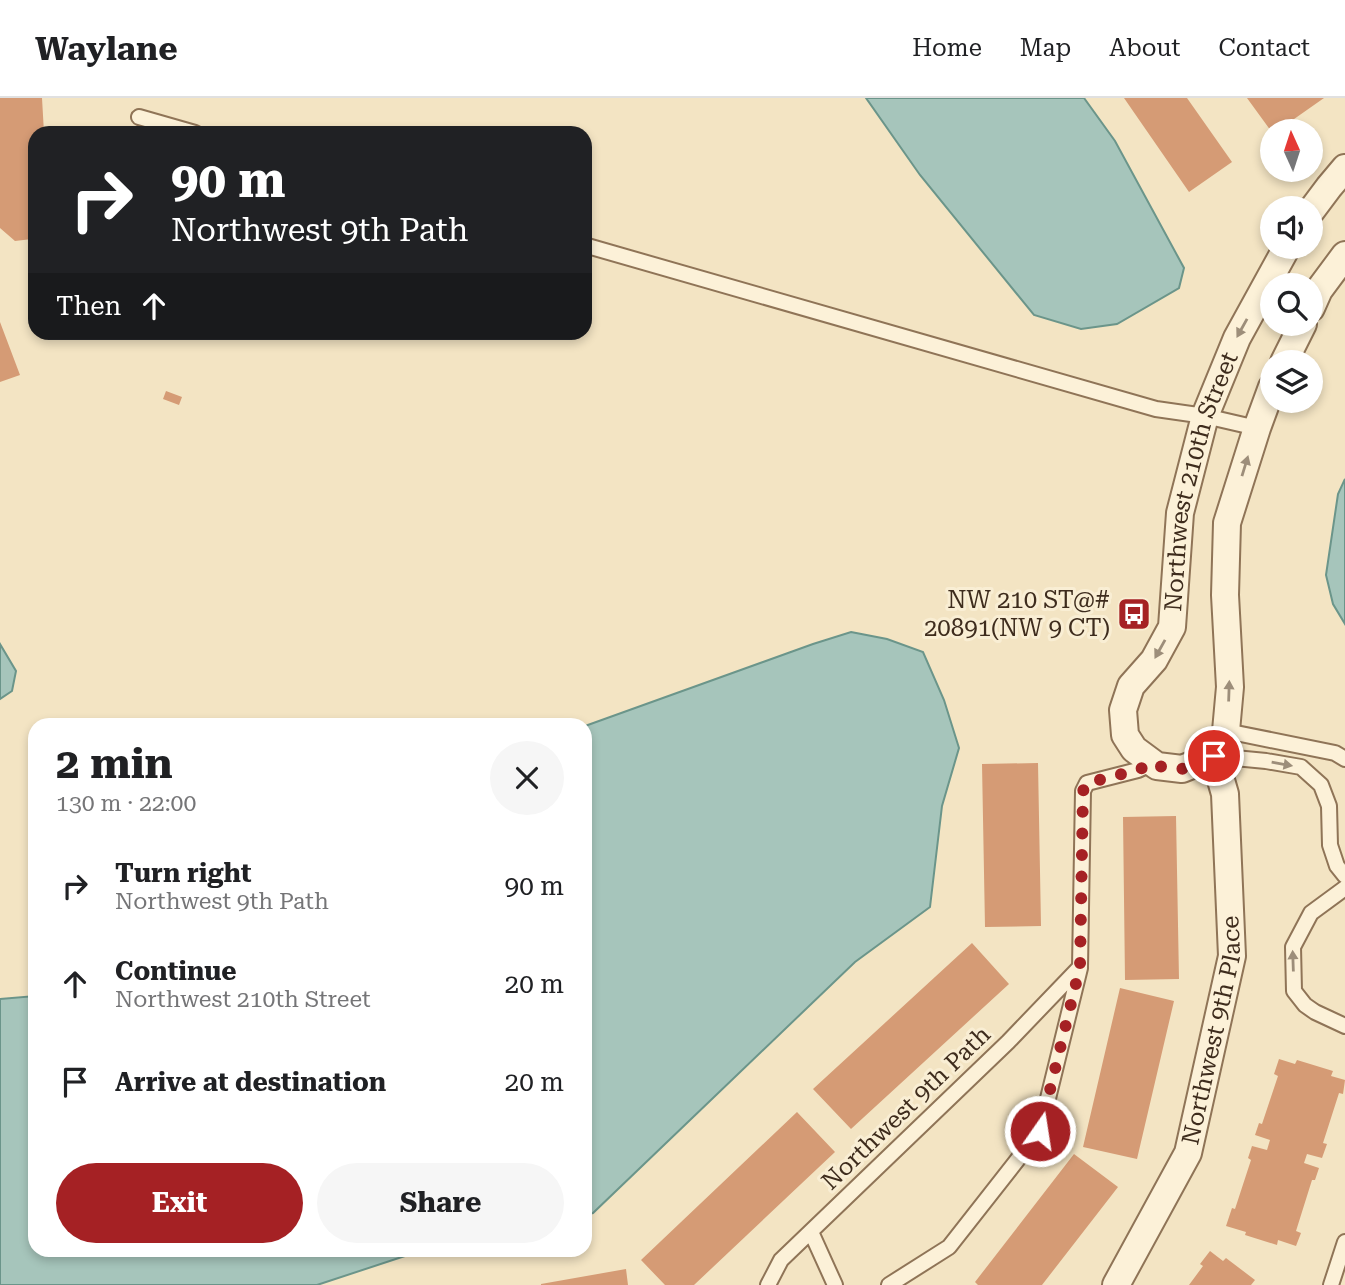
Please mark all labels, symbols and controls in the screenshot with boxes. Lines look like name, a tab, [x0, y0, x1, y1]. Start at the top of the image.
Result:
text: Waylane	[35, 29, 178, 68]
text: Home	[912, 34, 982, 62]
text: Map	[1020, 34, 1071, 62]
text: About	[1109, 34, 1180, 62]
text: Contact	[1218, 34, 1310, 62]
north arrow	[1260, 119, 1323, 182]
map controls	[1260, 119, 1323, 413]
text: 90 m	[171, 152, 286, 209]
icon: right	[56, 154, 147, 245]
button: sound	[1260, 196, 1323, 259]
text: Northwest 9th Path	[171, 211, 468, 249]
button: search	[1260, 273, 1323, 336]
icon: ahead	[135, 287, 173, 325]
text: Then	[56, 291, 121, 321]
one-way arrow	[1237, 318, 1248, 338]
street label: Northwest 210th Street	[1159, 348, 1244, 612]
button: layers	[1260, 350, 1323, 413]
one-way arrow	[1240, 456, 1250, 477]
place label: NW 210 ST@# 20891(NW 9 CT)	[924, 586, 1110, 642]
bus stop icon: NW 210 ST@# 20891(NW 9 CT)	[1115, 595, 1153, 633]
one-way arrow	[1154, 639, 1166, 659]
one-way arrow	[1224, 680, 1235, 702]
pin	[1184, 726, 1244, 786]
icon: arrive	[1195, 737, 1233, 775]
text: 2 min	[56, 739, 173, 788]
button: close	[490, 741, 564, 815]
one-way arrow	[1271, 759, 1293, 770]
text: 130 m · 22:00	[56, 790, 196, 817]
text: Turn right	[115, 858, 251, 888]
icon: right	[56, 867, 94, 905]
text: 90 m	[505, 871, 564, 901]
text: Northwest 9th Path	[115, 888, 329, 915]
street label: Northwest 9th Place	[1176, 915, 1246, 1147]
one-way arrow	[1288, 950, 1299, 972]
text: Continue	[115, 956, 237, 986]
icon: ahead	[56, 965, 94, 1003]
text: 20 m	[505, 969, 564, 999]
text: Northwest 210th Street	[115, 986, 371, 1013]
street label: Northwest 9th Path	[816, 1020, 996, 1196]
icon: arrive	[56, 1063, 94, 1101]
text: Arrive at destination	[115, 1067, 386, 1097]
text: 20 m	[505, 1067, 564, 1097]
position arrow	[1003, 1094, 1077, 1168]
button: Exit	[56, 1163, 303, 1243]
button: Share	[317, 1163, 564, 1243]

